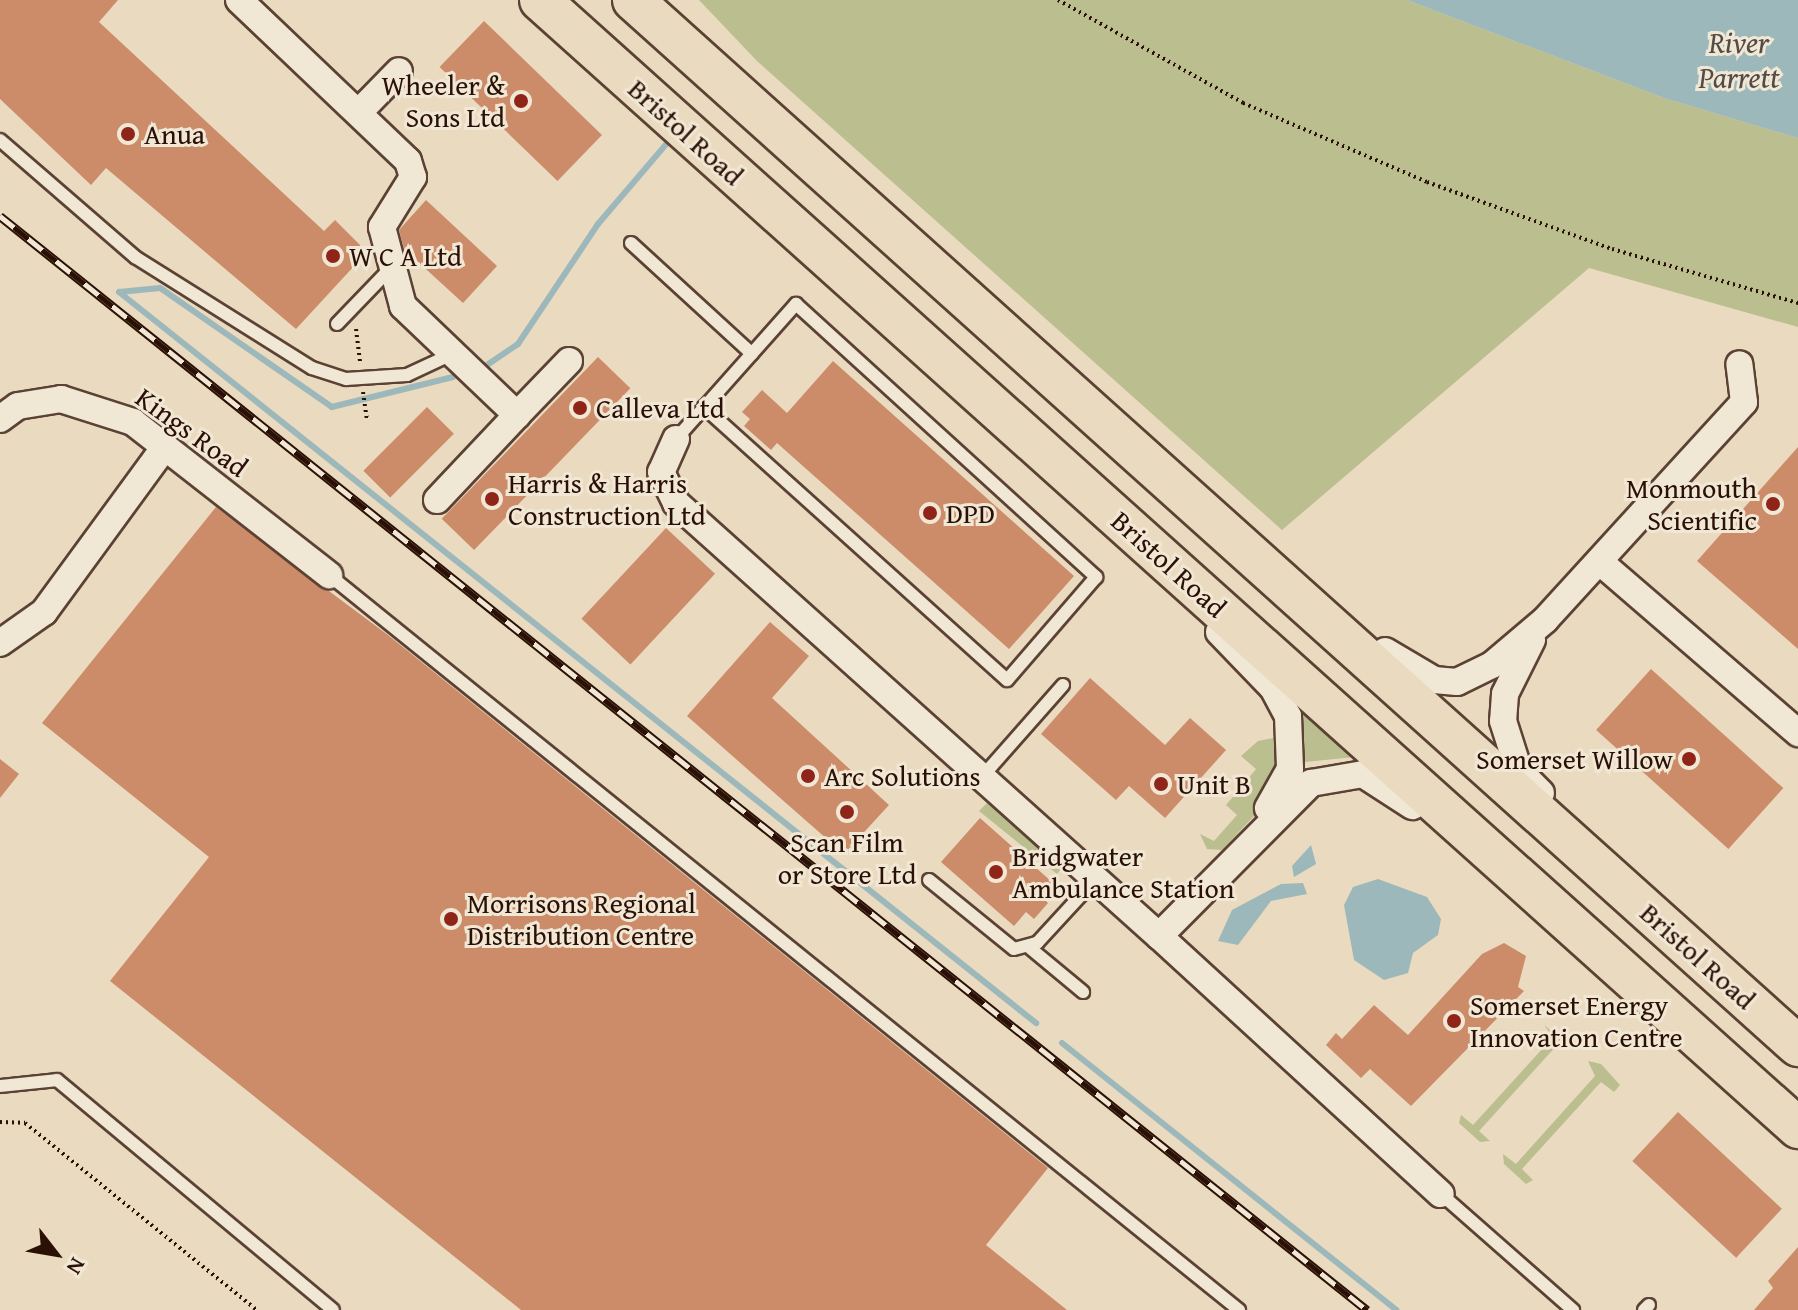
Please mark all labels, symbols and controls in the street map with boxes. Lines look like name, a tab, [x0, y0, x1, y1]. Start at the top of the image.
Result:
water label: River Parrett	[1698, 24, 1780, 94]
place label: Wheeler & Sons Ltd	[382, 68, 505, 134]
street label: Bristol Road	[622, 72, 750, 192]
marker: Wheeler & Sons Ltd	[512, 92, 530, 110]
place label: Anua	[144, 117, 205, 151]
marker: Anua	[119, 125, 137, 143]
place label: W C A Ltd	[349, 239, 462, 273]
marker: W C A Ltd	[324, 247, 342, 265]
street label: Kings Road	[130, 380, 254, 484]
place label: Calleva Ltd	[596, 391, 725, 425]
marker: Calleva Ltd	[571, 399, 589, 417]
place label: Harris & Harris Construction Ltd	[508, 466, 706, 532]
place label: Monmouth Scientific	[1626, 471, 1757, 537]
marker: Harris & Harris Construction Ltd	[483, 490, 501, 508]
marker: Monmouth Scientific	[1764, 495, 1782, 513]
place label: DPD	[946, 496, 995, 530]
marker: DPD	[921, 504, 939, 522]
street label: Bristol Road	[1105, 504, 1233, 624]
place label: Somerset Willow	[1476, 742, 1673, 776]
marker: Somerset Willow	[1680, 750, 1698, 768]
place label: Arc Solutions	[824, 759, 981, 793]
marker: Arc Solutions	[799, 767, 817, 785]
place label: Unit B	[1177, 767, 1251, 801]
marker: Unit B	[1152, 775, 1170, 793]
marker: Scan Film or Store Ltd	[838, 803, 856, 821]
place label: Scan Film or Store Ltd	[778, 825, 916, 891]
place label: Bridgwater Ambulance Station	[1012, 839, 1235, 905]
marker: Bridgwater Ambulance Station	[987, 863, 1005, 881]
place label: Morrisons Regional Distribution Centre	[467, 886, 696, 952]
street label: Bristol Road	[1634, 896, 1762, 1016]
marker: Morrisons Regional Distribution Centre	[442, 910, 460, 928]
place label: Somerset Energy Innovation Centre	[1470, 988, 1683, 1054]
marker: Somerset Energy Innovation Centre	[1445, 1012, 1463, 1030]
north arrow	[16, 1214, 96, 1294]
text: N	[59, 1252, 94, 1281]

